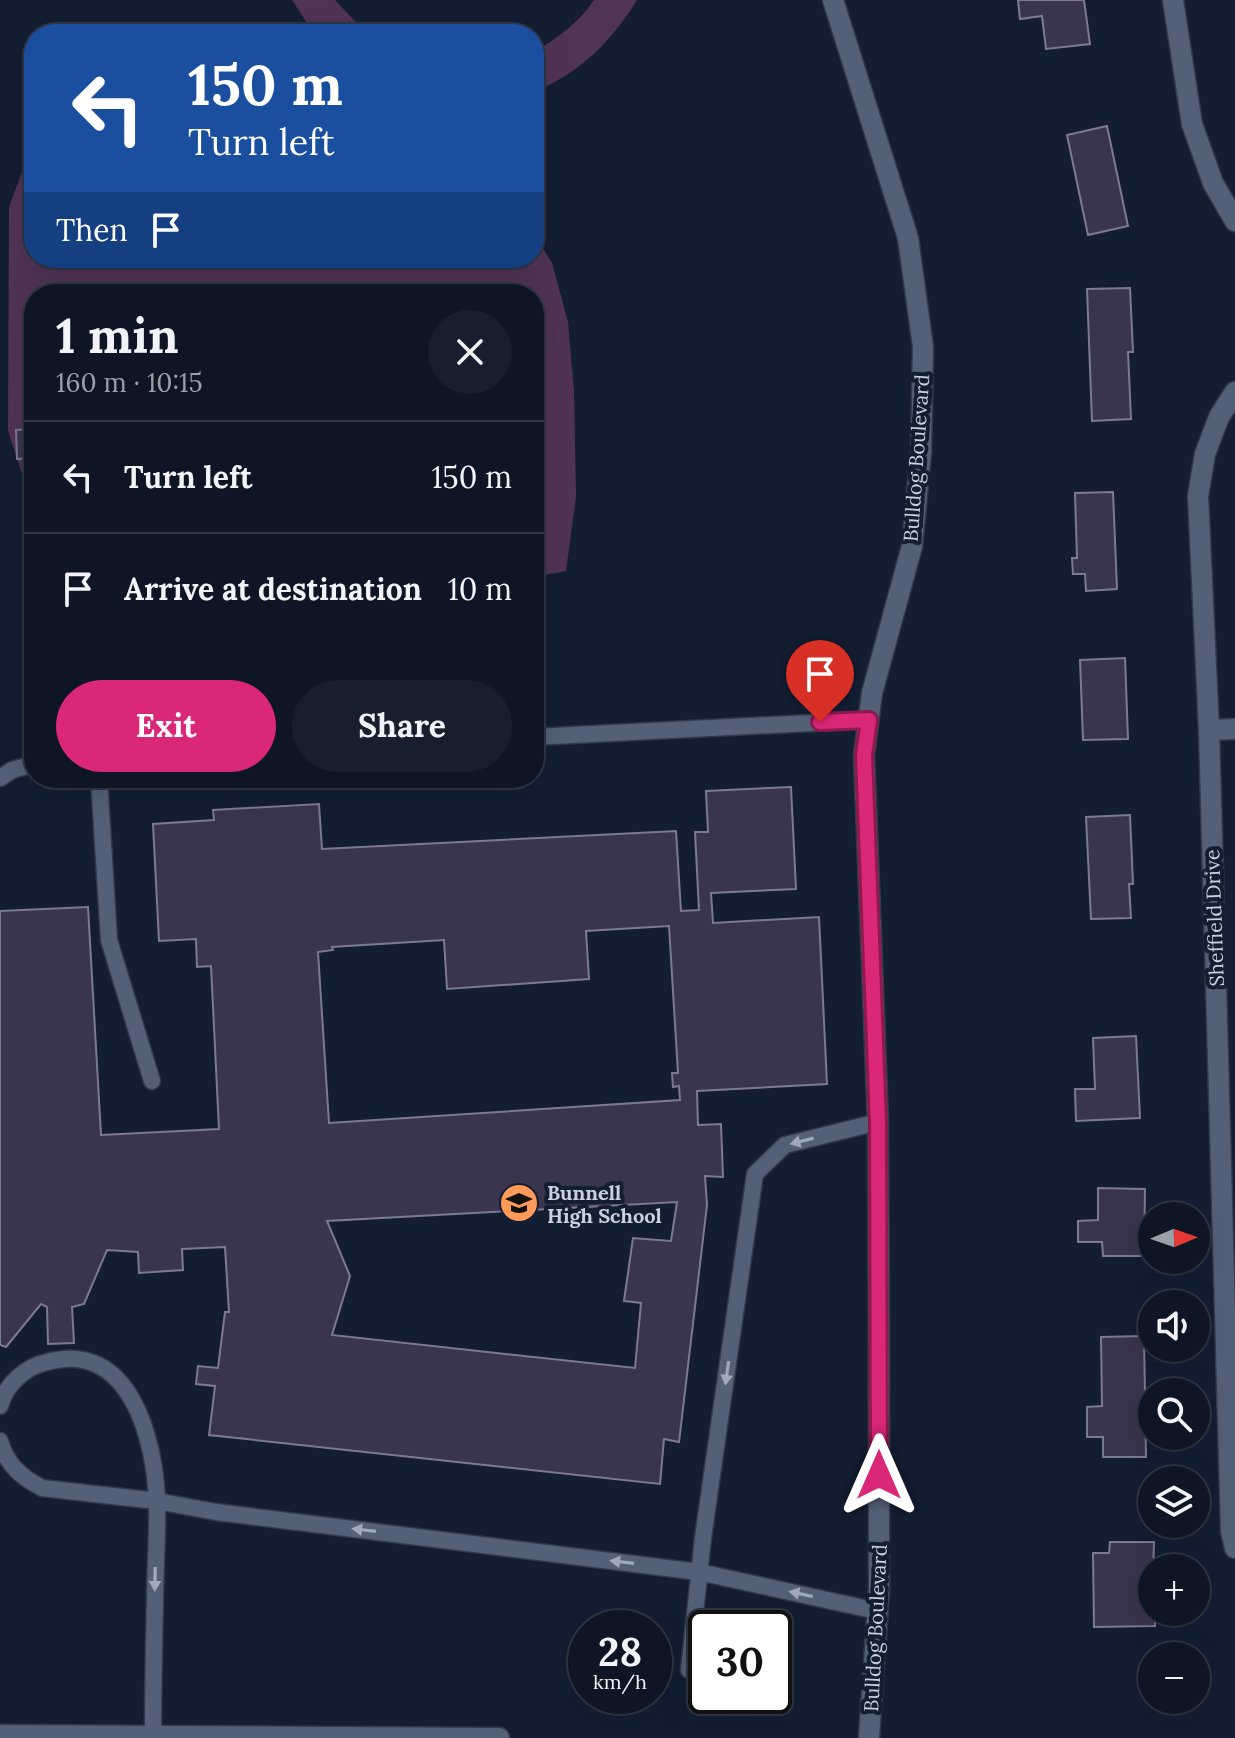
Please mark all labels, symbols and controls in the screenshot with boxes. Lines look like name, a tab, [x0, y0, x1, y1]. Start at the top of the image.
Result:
text: 150 m	[188, 49, 343, 120]
icon: left	[56, 56, 160, 160]
text: Turn left	[188, 119, 335, 165]
icon: arrive	[144, 208, 188, 252]
text: Then	[56, 211, 128, 249]
text: 1 min	[56, 305, 179, 366]
button: close	[428, 310, 512, 394]
text: 160 m · 10:15	[56, 366, 203, 399]
street label: Bulldog Boulevard	[898, 373, 934, 543]
icon: left	[56, 455, 100, 499]
text: Turn left	[124, 458, 252, 496]
text: 150 m	[431, 458, 512, 496]
icon: arrive	[56, 567, 100, 611]
text: Arrive at destination	[124, 570, 422, 608]
text: 10 m	[448, 570, 512, 608]
pin	[786, 640, 854, 722]
icon: arrive	[798, 652, 842, 696]
button: Exit	[56, 680, 276, 772]
button: Share	[292, 680, 512, 772]
street label: Sheffield Drive	[1199, 849, 1229, 987]
one-way arrow	[789, 1135, 814, 1147]
place label: Bunnell High School	[547, 1180, 662, 1228]
school or university icon: Bunnell High School	[498, 1182, 540, 1224]
north arrow	[1138, 1202, 1210, 1274]
map controls	[1138, 1202, 1210, 1714]
button: sound	[1138, 1290, 1210, 1362]
one-way arrow	[720, 1360, 733, 1385]
button: search	[1138, 1378, 1210, 1450]
position arrow	[837, 1433, 921, 1517]
button: layers	[1138, 1466, 1210, 1538]
one-way arrow	[351, 1523, 376, 1536]
street label: Bulldog Boulevard	[858, 1543, 892, 1713]
button: +	[1138, 1554, 1210, 1626]
one-way arrow	[609, 1555, 634, 1568]
one-way arrow	[149, 1567, 162, 1592]
one-way arrow	[789, 1587, 814, 1600]
speed limit sign: 30	[688, 1610, 792, 1714]
text: 28	[598, 1626, 642, 1677]
button: −	[1138, 1642, 1210, 1714]
text: km/h	[593, 1669, 647, 1694]

